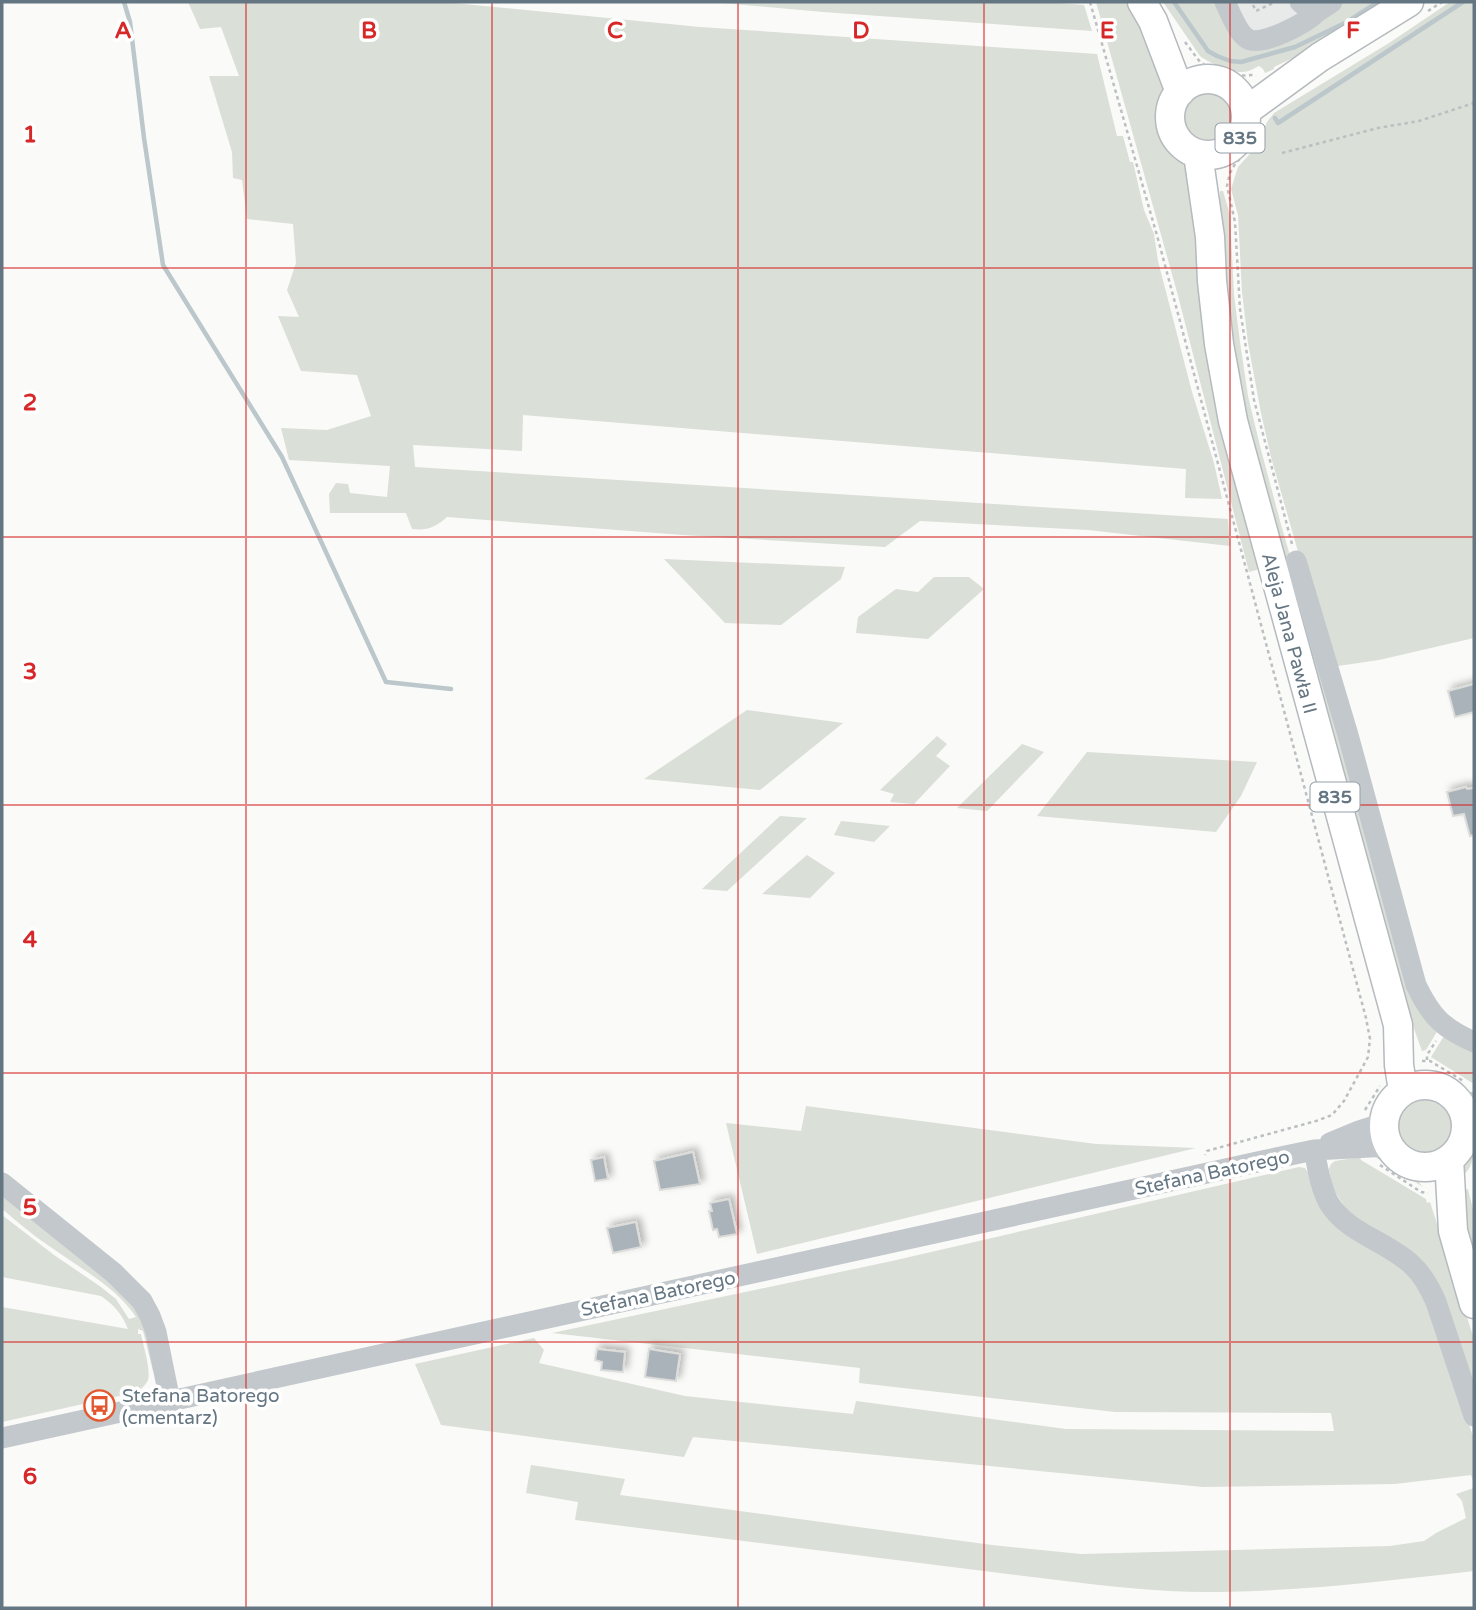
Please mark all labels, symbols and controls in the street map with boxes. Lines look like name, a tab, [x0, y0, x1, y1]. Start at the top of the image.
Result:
text: A	[114, 17, 132, 45]
text: B	[361, 17, 377, 45]
text: C	[607, 17, 623, 45]
text: D	[852, 17, 870, 45]
text: E	[1100, 17, 1114, 45]
text: F	[1346, 17, 1360, 45]
text: 1	[23, 121, 37, 149]
road number: 835	[1216, 124, 1264, 153]
text: 2	[23, 389, 37, 417]
street label: Aleja Jana Pawła II	[1257, 550, 1321, 716]
text: 3	[23, 658, 37, 686]
road number: 835	[1310, 782, 1360, 812]
text: 4	[23, 926, 38, 954]
street label: Stefana Batorego	[1133, 1146, 1292, 1200]
text: 5	[23, 1194, 37, 1222]
street label: Stefana Batorego	[579, 1267, 738, 1321]
place label: Stefana Batorego (cmentarz)	[122, 1385, 280, 1429]
bus stop icon: Stefana Batorego (cmentarz)	[82, 1389, 116, 1423]
text: 6	[23, 1463, 37, 1491]

